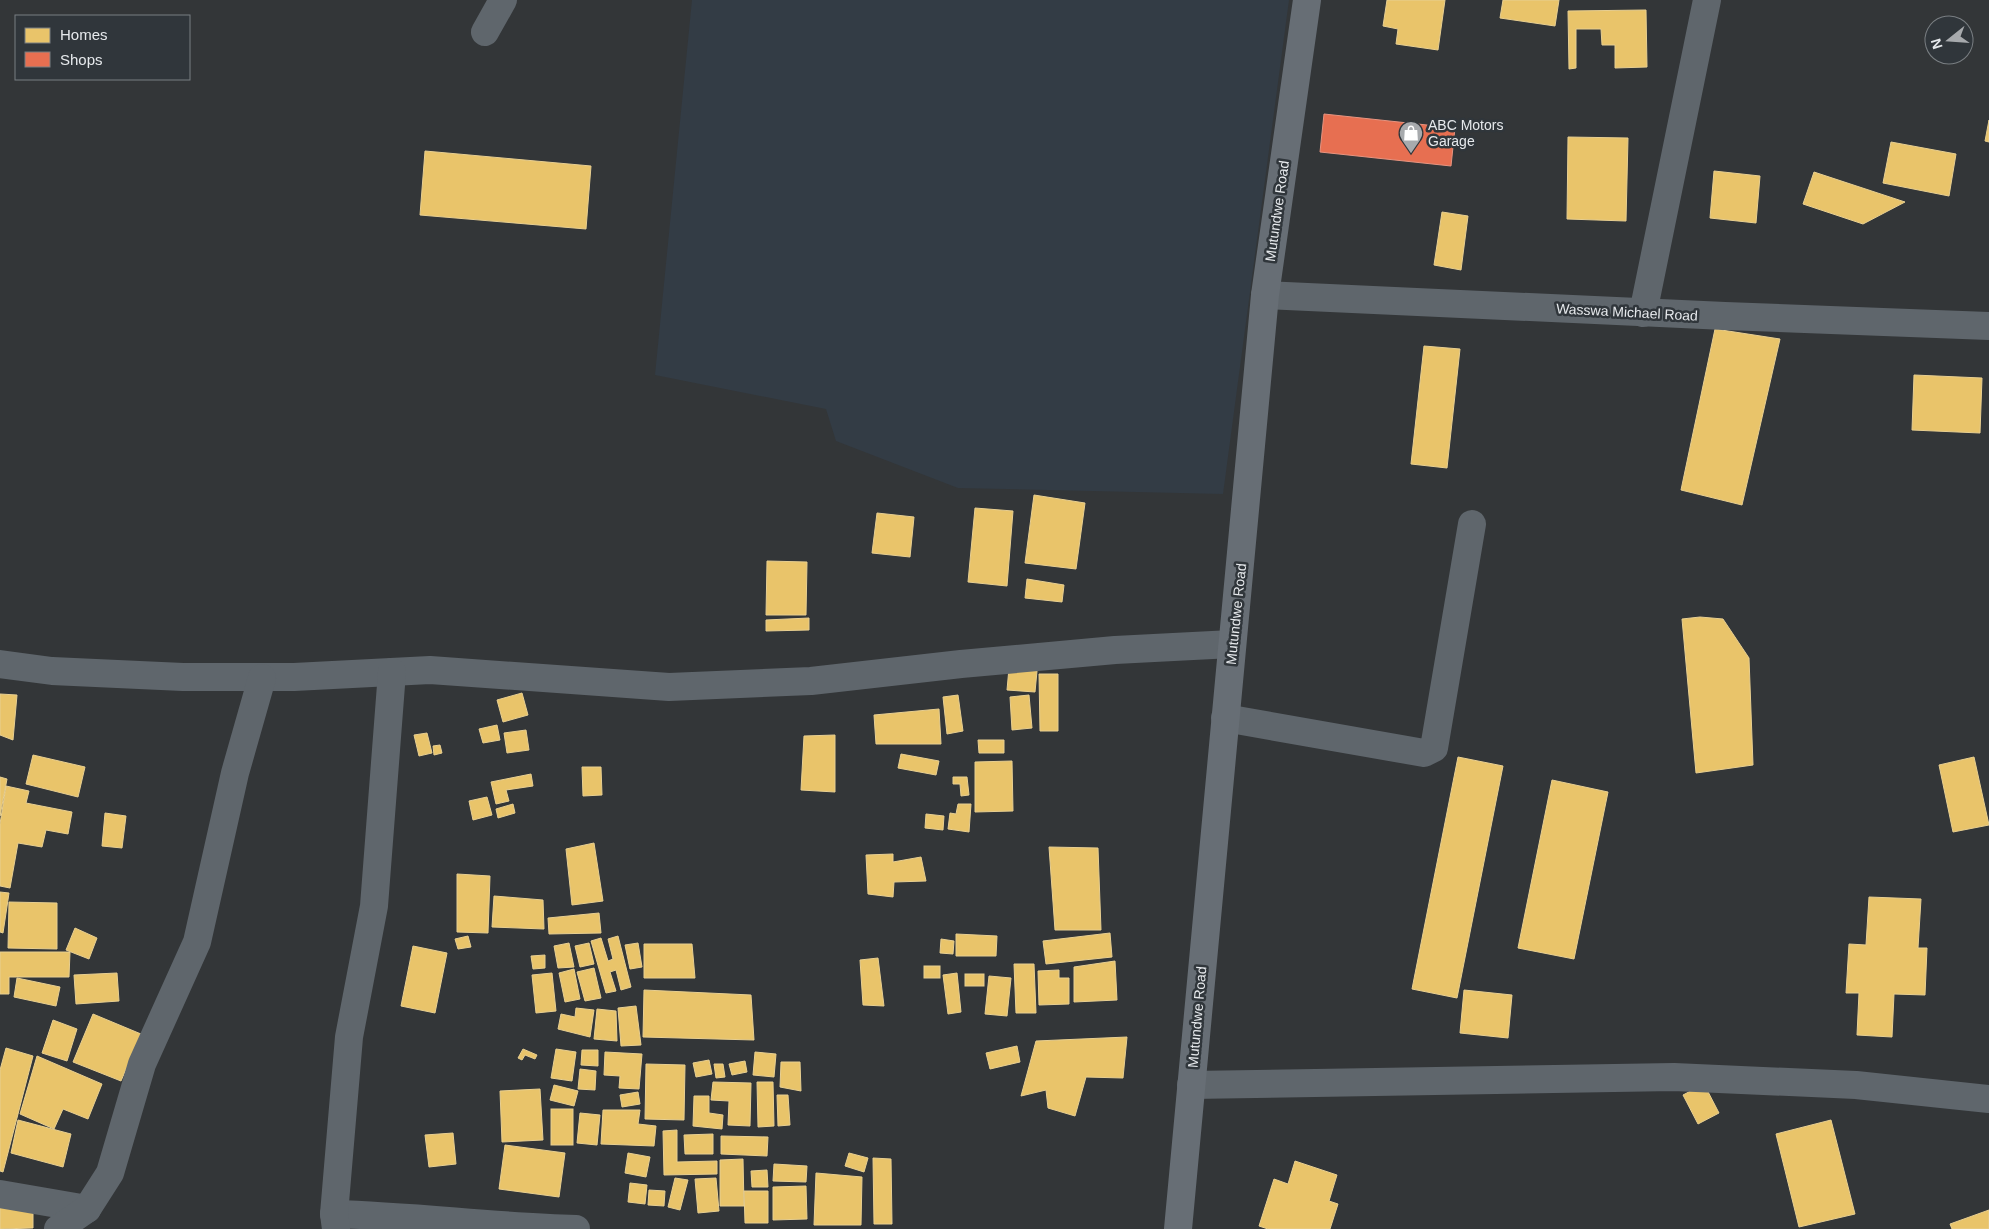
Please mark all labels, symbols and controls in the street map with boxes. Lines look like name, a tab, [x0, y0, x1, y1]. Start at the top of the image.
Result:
legend	[15, 15, 190, 80]
north arrow	[1924, 15, 1974, 65]
text: Homes	[60, 26, 108, 43]
text: N	[1927, 37, 1946, 51]
text: Shops	[60, 51, 103, 68]
place label: ABC Motors Garage	[1428, 117, 1503, 149]
shop icon: ABC Motors Garage	[1398, 120, 1424, 154]
street label: Mutundwe Road	[1262, 159, 1292, 263]
street label: Wasswa Michael Road	[1556, 300, 1698, 324]
street label: Mutundwe Road	[1223, 562, 1249, 666]
street label: Mutundwe Road	[1185, 966, 1209, 1068]

